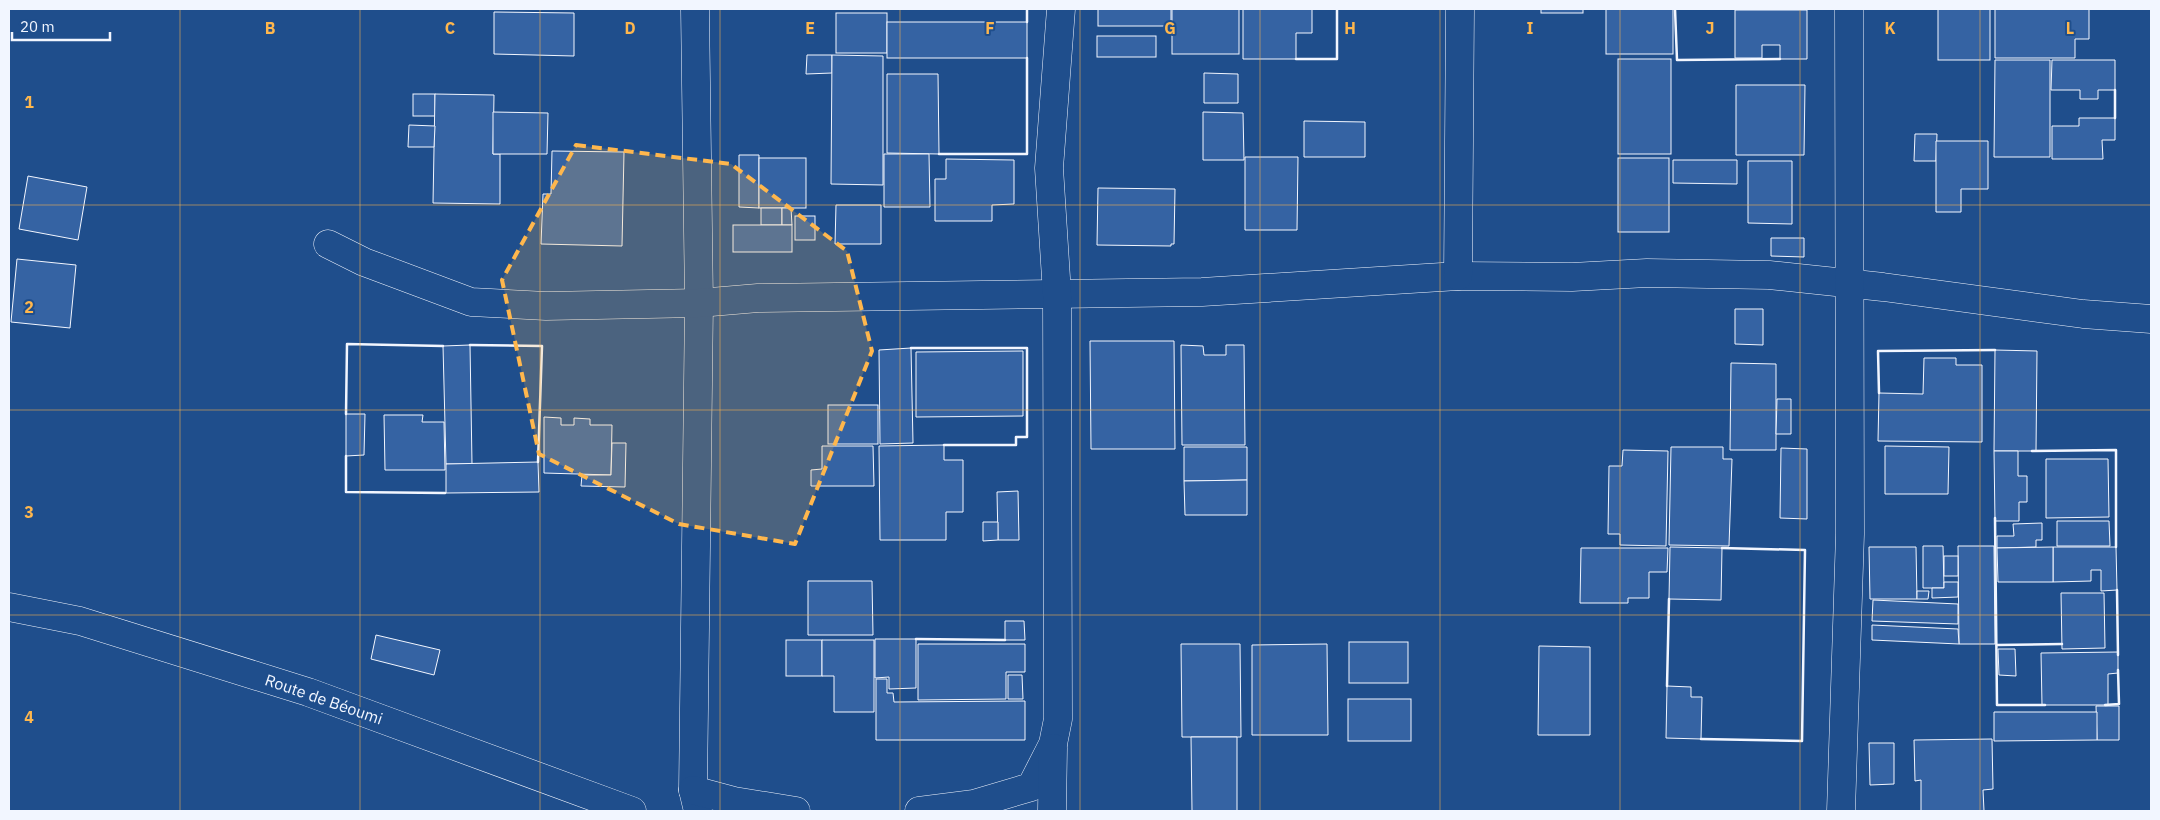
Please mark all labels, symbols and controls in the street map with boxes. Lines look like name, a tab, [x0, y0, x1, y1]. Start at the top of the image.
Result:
scale bar	[12, 10, 110, 42]
text: 20 m	[20, 17, 55, 36]
text: B	[265, 18, 276, 38]
text: C	[445, 18, 455, 38]
text: D	[624, 18, 636, 38]
text: E	[805, 18, 815, 38]
text: F	[985, 18, 995, 38]
text: G	[1164, 18, 1176, 38]
text: H	[1344, 18, 1356, 38]
text: I	[1527, 18, 1534, 38]
text: J	[1706, 18, 1714, 38]
text: K	[1884, 18, 1896, 38]
text: L	[2066, 18, 2074, 38]
text: 1	[24, 92, 34, 112]
text: 2	[24, 297, 34, 317]
text: 3	[24, 502, 34, 522]
street label: Route de Béoumi	[262, 669, 386, 729]
text: 4	[24, 707, 34, 727]

